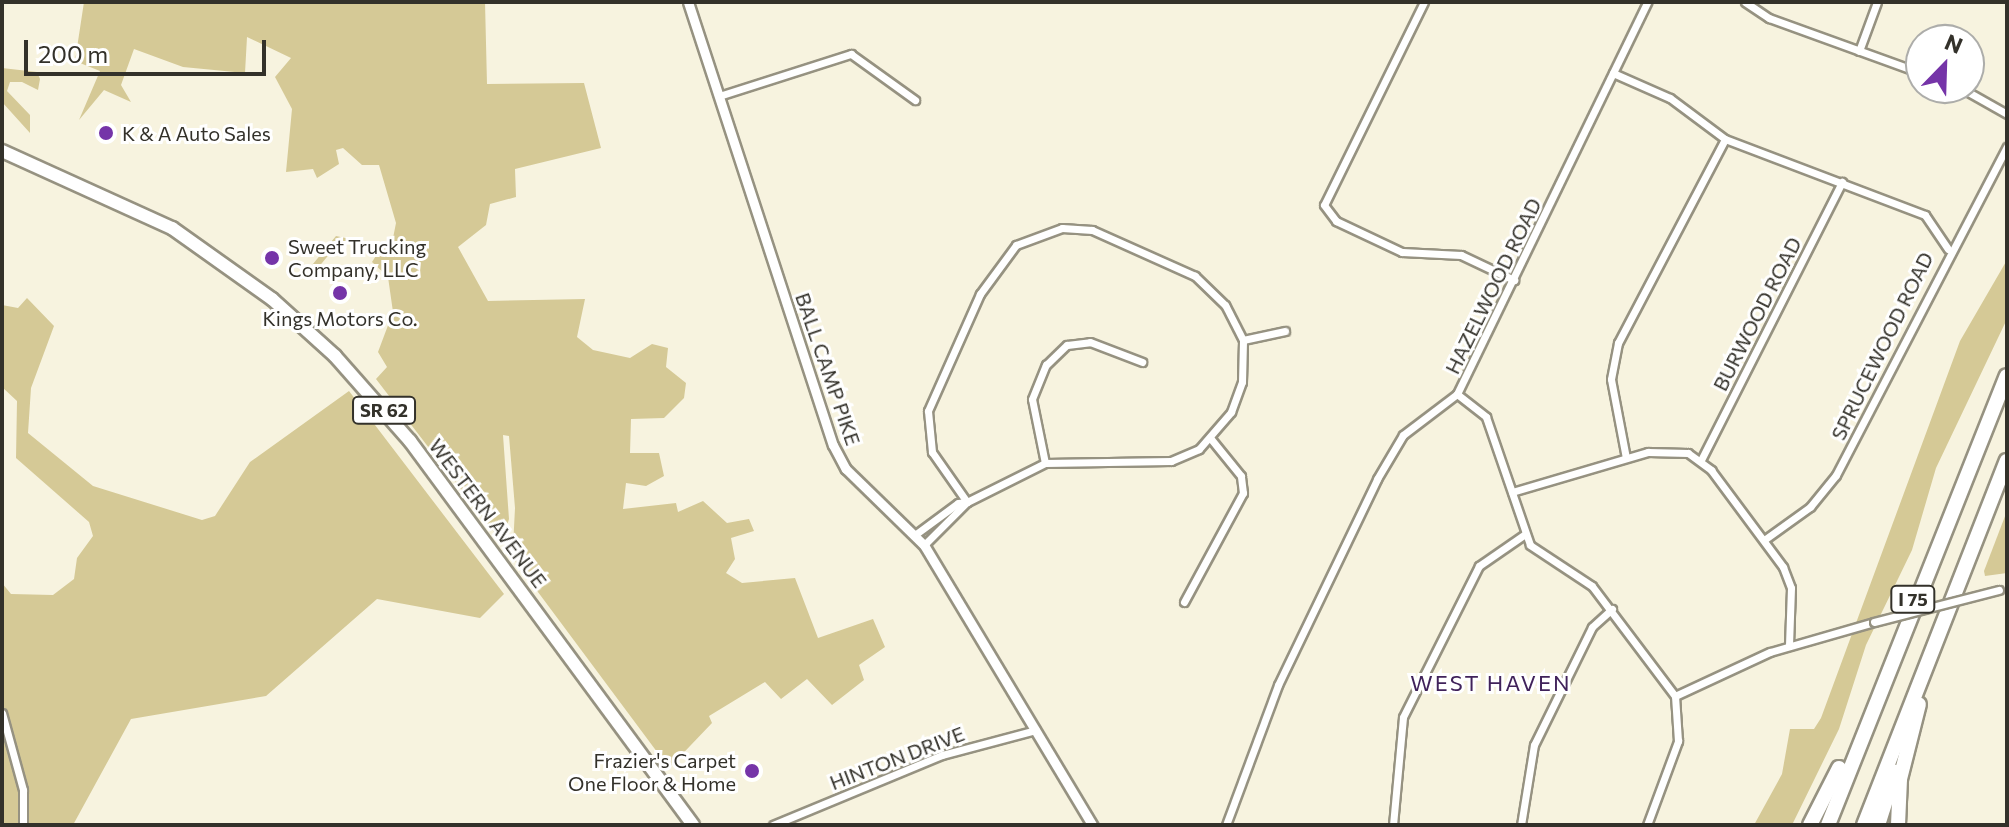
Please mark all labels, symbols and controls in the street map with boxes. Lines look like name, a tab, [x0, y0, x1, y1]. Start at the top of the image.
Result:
scale bar	[28, 24, 270, 74]
north arrow	[1905, 24, 1985, 104]
text: N	[1941, 28, 1967, 59]
text: 200 m	[38, 39, 108, 68]
place label: K & A Auto Sales	[122, 121, 271, 145]
marker: K & A Auto Sales	[97, 124, 115, 142]
street label: HAZELWOOD ROAD	[1440, 194, 1546, 378]
street label: BURWOOD ROAD	[1708, 233, 1806, 395]
place label: Sweet Trucking Company, LLC	[288, 234, 426, 281]
street label: SPRUCEWOOD ROAD	[1826, 248, 1938, 444]
marker: Sweet Trucking Company, LLC	[263, 249, 281, 267]
marker: Kings Motors Co.	[331, 284, 349, 302]
street label: BALL CAMP PIKE	[791, 290, 865, 448]
place label: Kings Motors Co.	[262, 306, 418, 330]
road number: SR 62	[352, 396, 416, 424]
street label: WESTERN AVENUE	[424, 434, 552, 592]
road number: I 75	[1889, 585, 1937, 613]
district label: WEST HAVEN	[1410, 670, 1572, 696]
street label: HINTON DRIVE	[826, 721, 968, 795]
place label: Frazier's Carpet One Floor & Home	[568, 748, 736, 795]
marker: Frazier's Carpet One Floor & Home	[743, 762, 761, 780]

